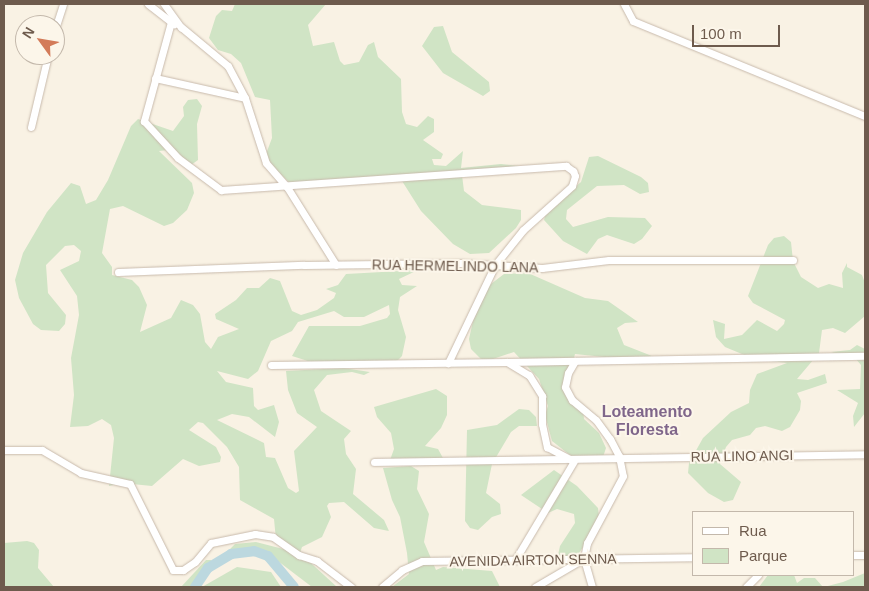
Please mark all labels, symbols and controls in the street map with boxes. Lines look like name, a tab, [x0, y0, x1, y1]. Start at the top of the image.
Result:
north arrow	[15, 15, 65, 65]
scale bar	[694, 15, 782, 47]
text: N	[19, 24, 38, 41]
text: 100 m	[700, 25, 742, 42]
street label: RUA HERMELINDO LANA	[371, 256, 539, 276]
district label: Loteamento Floresta	[602, 402, 692, 440]
street label: RUA LINO ANGI	[690, 447, 794, 465]
legend	[692, 511, 854, 576]
text: Rua	[739, 522, 767, 539]
text: Parque	[739, 547, 787, 564]
street label: AVENIDA AIRTON SENNA	[448, 550, 618, 570]

